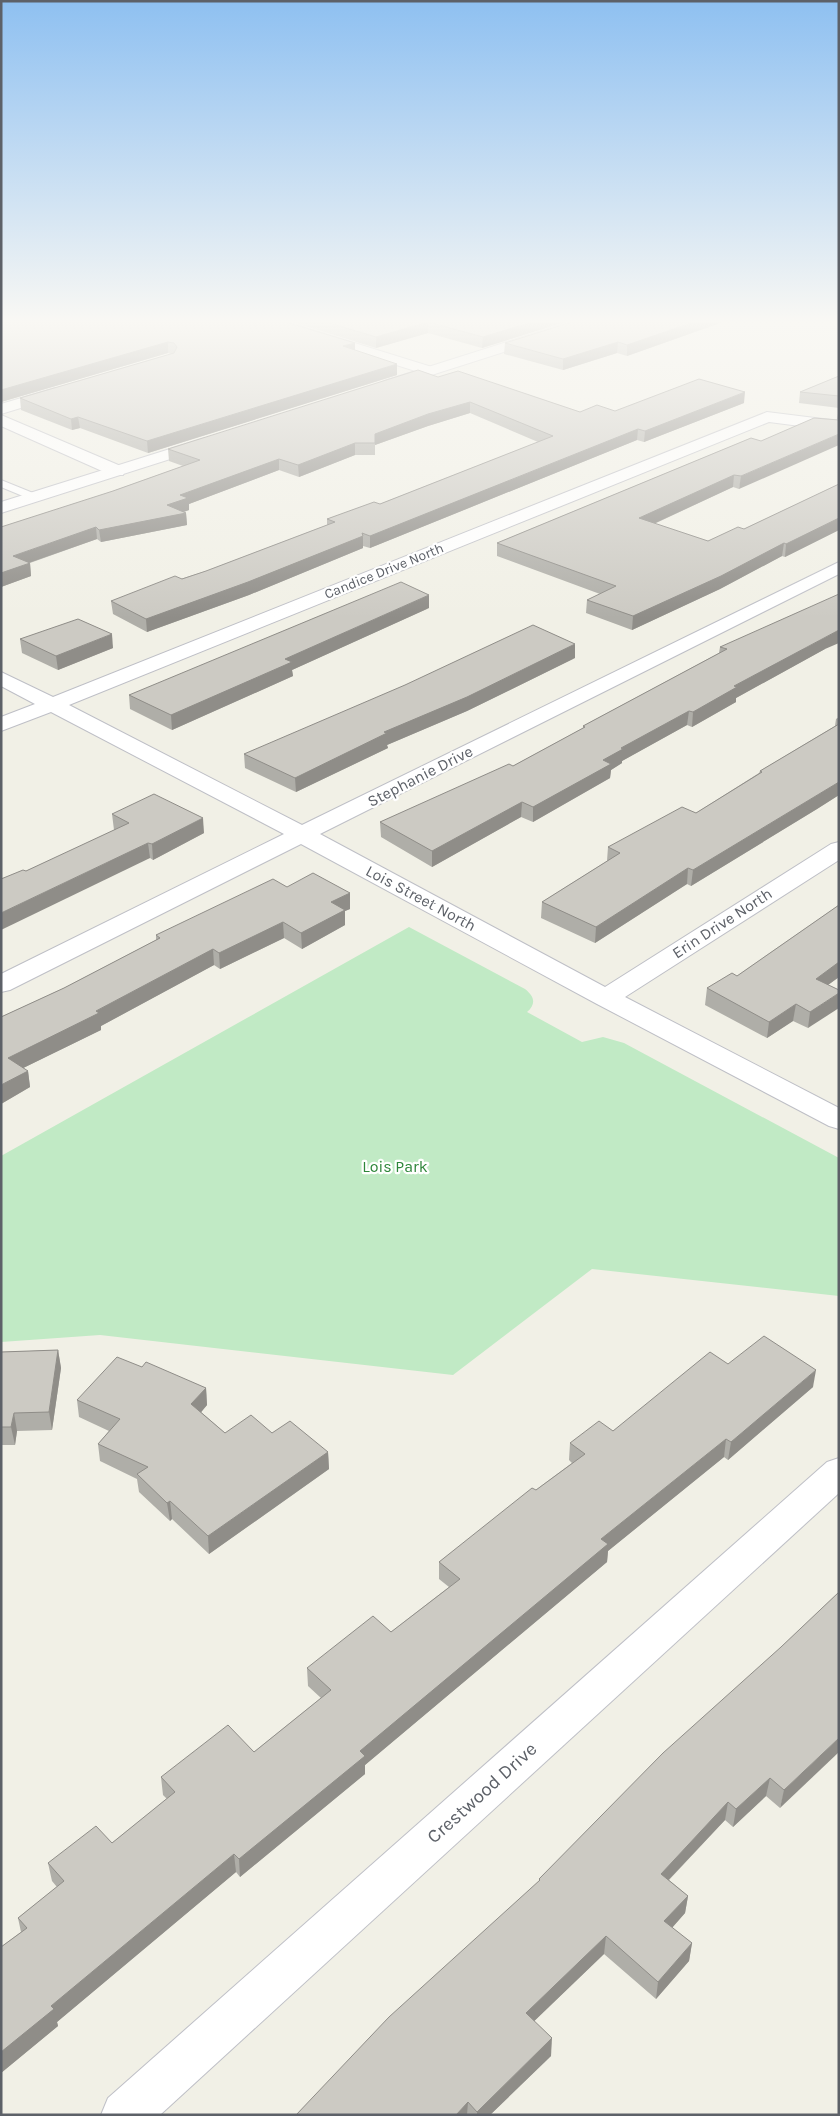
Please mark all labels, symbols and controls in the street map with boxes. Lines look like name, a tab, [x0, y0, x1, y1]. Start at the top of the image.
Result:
street label: Candice Drive North	[322, 539, 446, 603]
street label: Stephanie Drive	[364, 741, 476, 811]
street label: Lois Street North	[363, 861, 479, 935]
street label: Erin Drive North	[668, 884, 776, 962]
park label: Lois Park	[362, 1157, 428, 1176]
street label: Crestwood Drive	[423, 1738, 541, 1848]

